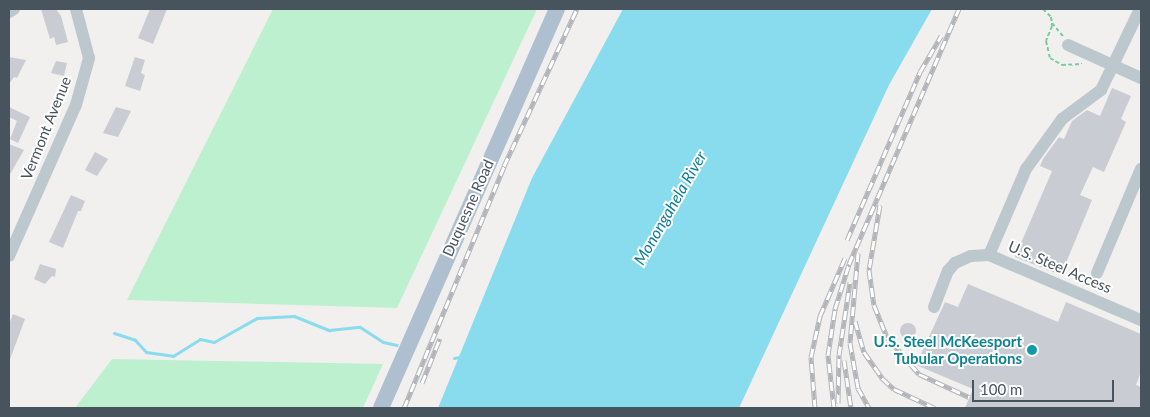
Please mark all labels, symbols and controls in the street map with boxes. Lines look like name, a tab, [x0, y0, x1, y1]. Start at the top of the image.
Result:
street label: Vermont Avenue	[17, 73, 75, 183]
water label: Monongahela River	[630, 148, 710, 268]
street label: Duquesne Road	[439, 157, 497, 259]
street label: U.S. Steel Access	[1005, 237, 1115, 297]
place label: U.S. Steel McKeesport Tubular Operations	[874, 332, 1022, 367]
marker: U.S. Steel McKeesport Tubular Operations	[1026, 344, 1038, 356]
scale bar	[975, 370, 1118, 402]
text: 100 m	[980, 380, 1022, 398]

